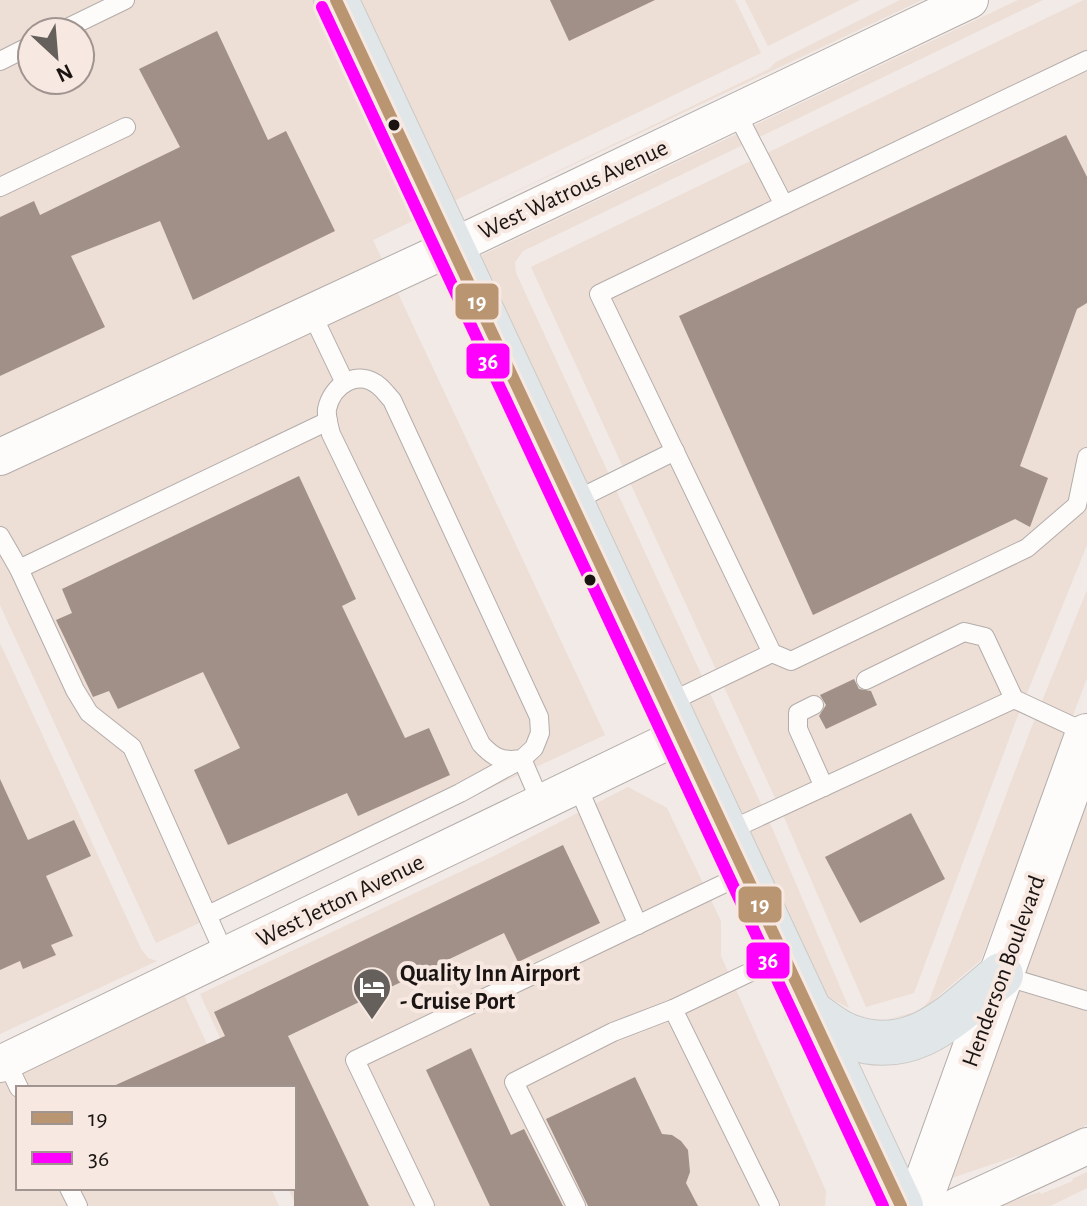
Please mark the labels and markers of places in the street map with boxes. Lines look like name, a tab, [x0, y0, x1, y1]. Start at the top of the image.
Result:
unlabelled marker	[386, 117, 402, 133]
unlabelled marker	[582, 572, 598, 588]
place label: Quality Inn Airport - Cruise Port	[400, 962, 580, 1014]
hotel icon: Quality Inn Airport - Cruise Port	[351, 966, 393, 1021]

